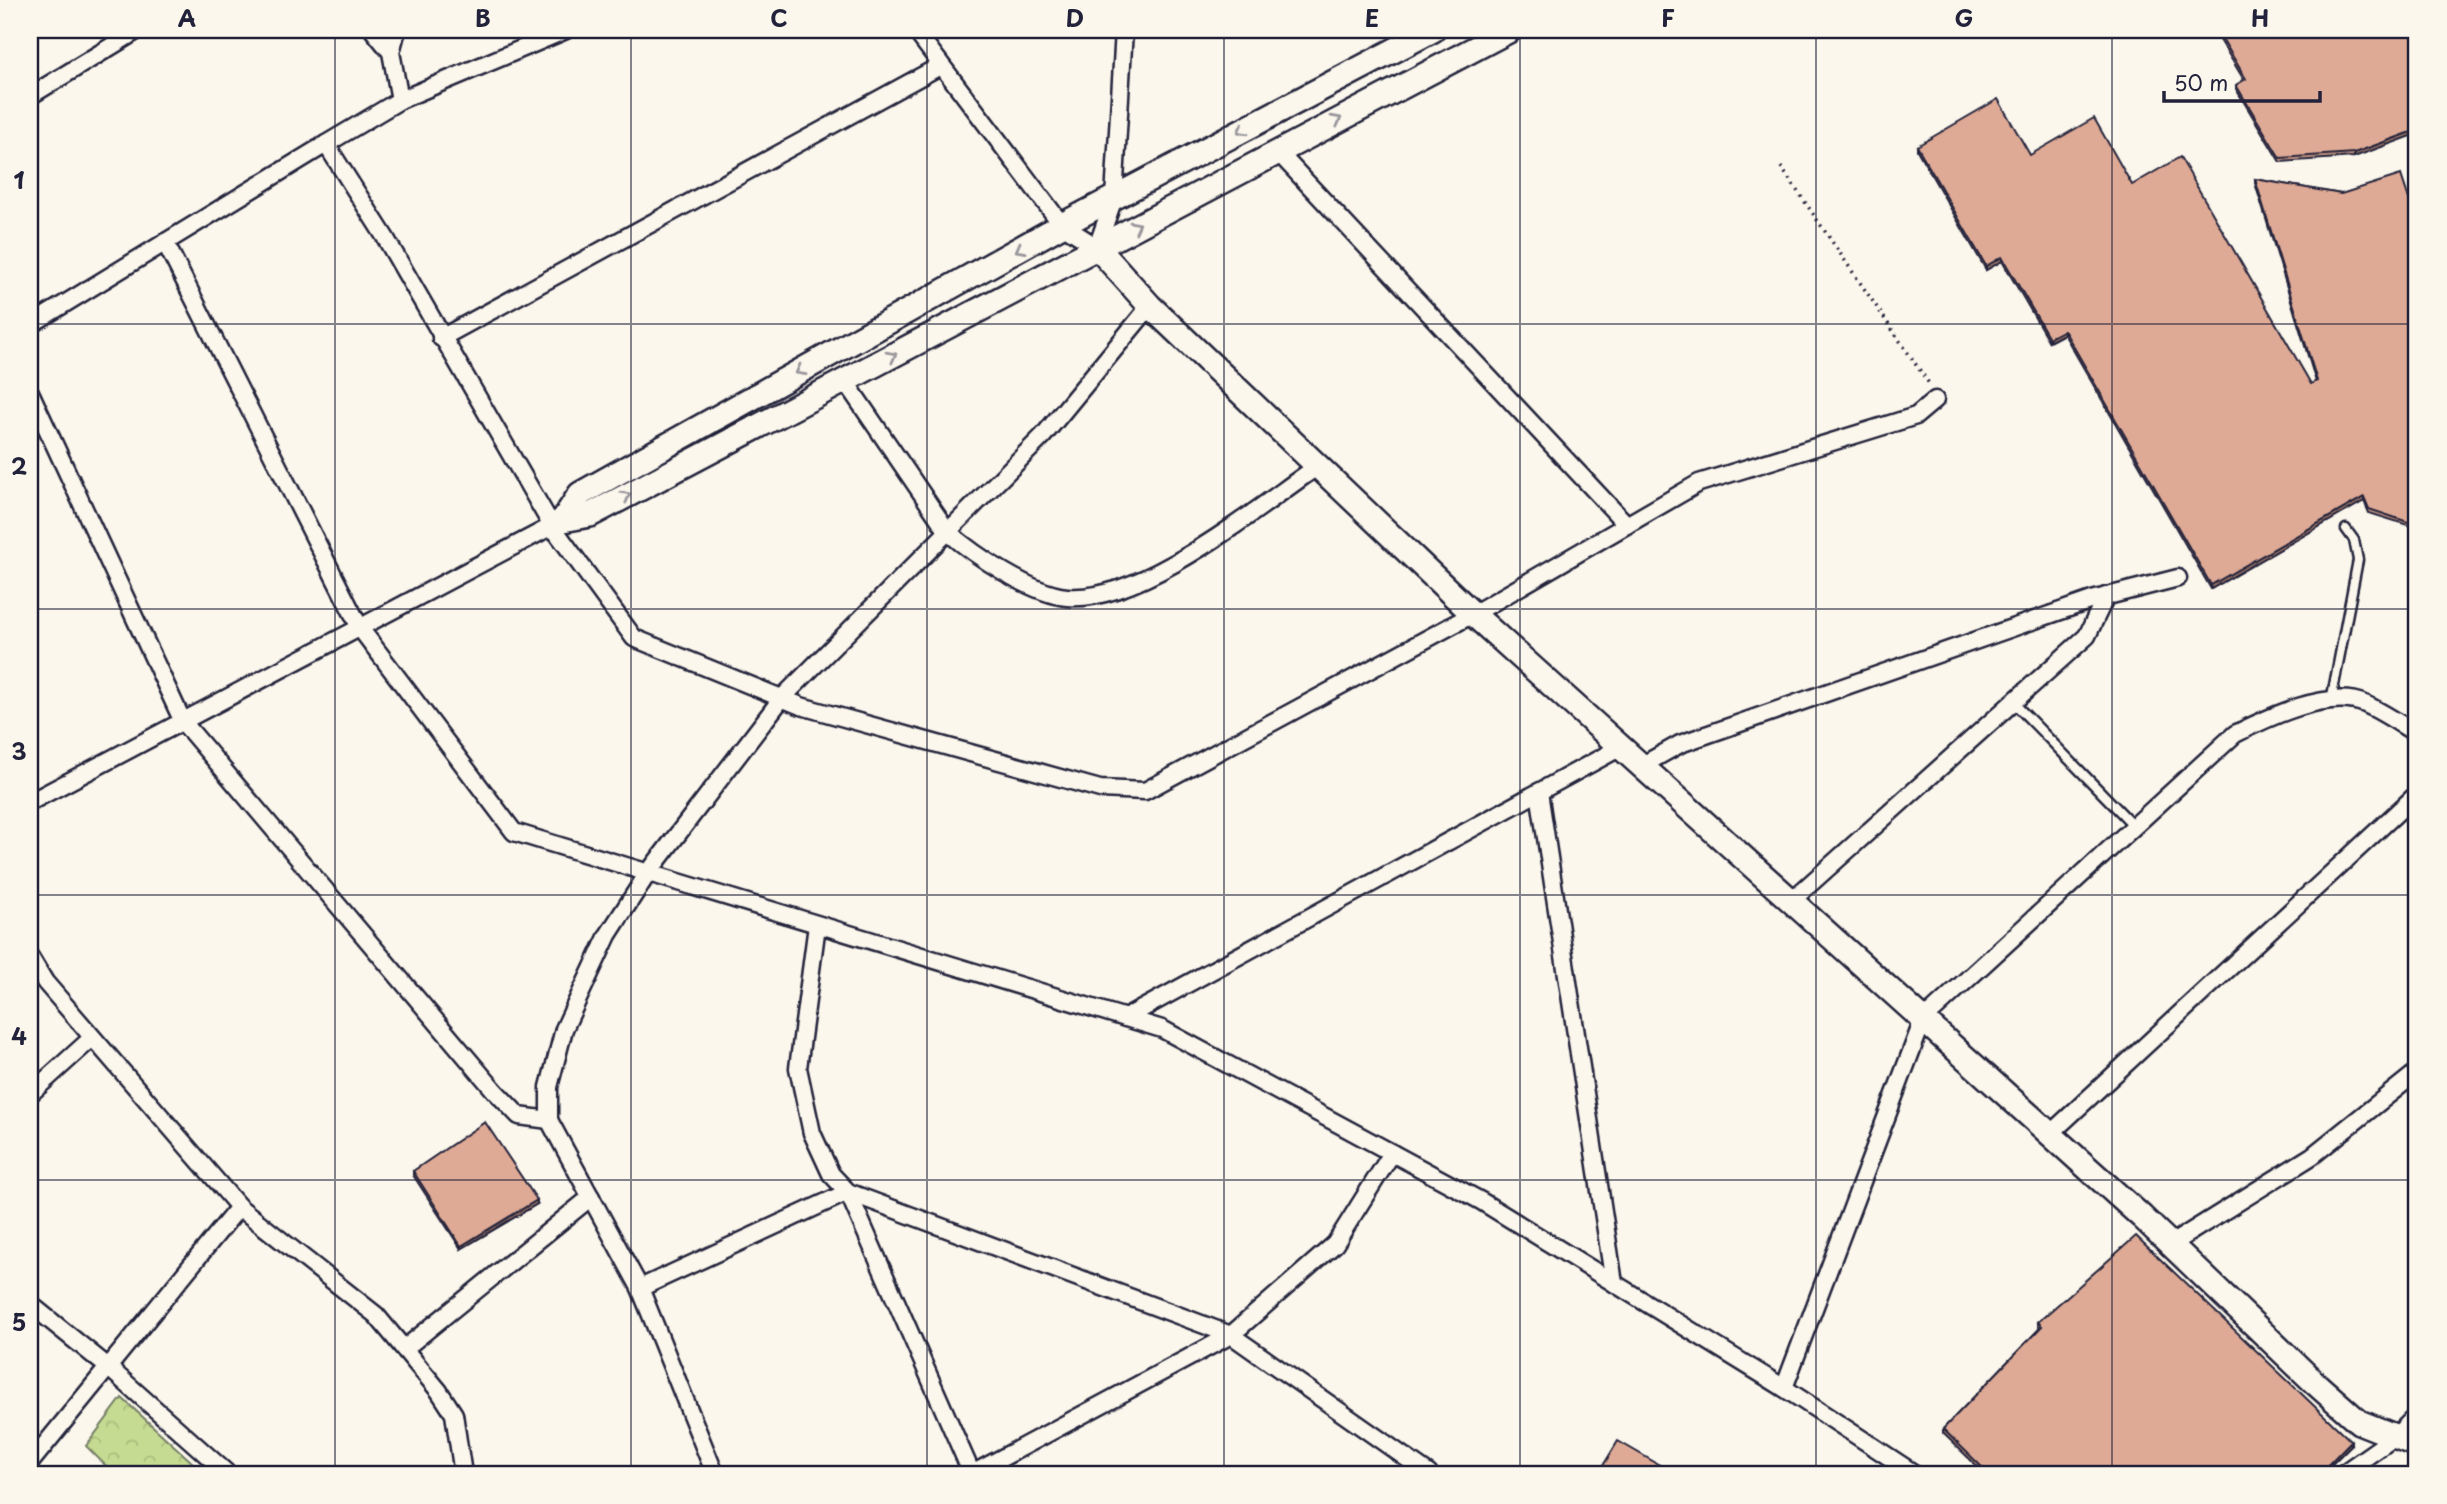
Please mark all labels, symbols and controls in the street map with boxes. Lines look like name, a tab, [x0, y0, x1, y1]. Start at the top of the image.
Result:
text: A	[178, 0, 196, 35]
text: B	[475, 0, 491, 35]
text: C	[770, 0, 788, 35]
text: D	[1066, 0, 1084, 35]
text: E	[1365, 0, 1379, 35]
text: F	[1661, 0, 1675, 35]
text: G	[1955, 0, 1973, 35]
text: H	[2251, 0, 2269, 35]
scale bar	[2164, 60, 2319, 104]
text: 50 m	[2174, 66, 2228, 98]
one-way arrow	[1330, 115, 1343, 129]
one-way arrow	[1237, 122, 1250, 135]
text: 1	[14, 162, 25, 197]
one-way arrow	[1129, 221, 1141, 235]
one-way arrow	[1015, 241, 1027, 254]
one-way arrow	[885, 350, 897, 364]
one-way arrow	[795, 363, 807, 376]
text: 2	[11, 448, 27, 483]
one-way arrow	[618, 491, 631, 505]
text: 3	[11, 733, 27, 768]
text: 4	[11, 1018, 27, 1053]
text: 5	[12, 1304, 26, 1339]

